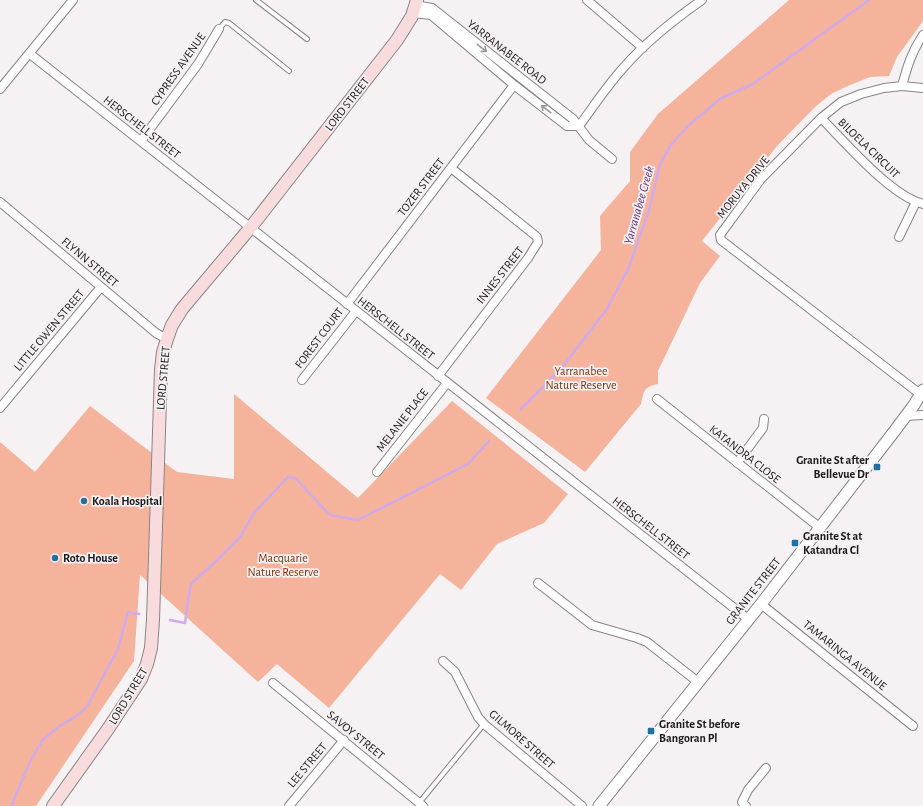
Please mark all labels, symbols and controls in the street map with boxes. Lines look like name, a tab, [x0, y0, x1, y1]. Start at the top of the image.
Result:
street label: YARRANABEE ROAD	[465, 17, 549, 87]
street label: CYPRESS AVENUE	[149, 30, 207, 107]
one-way arrow	[477, 43, 488, 52]
street label: LORD STREET	[323, 75, 372, 133]
street label: HERSCHELL STREET	[101, 93, 183, 161]
one-way arrow	[540, 105, 551, 114]
street label: BILOELA CIRCUIT	[836, 116, 902, 180]
street label: MORUYA DRIVE	[715, 154, 772, 220]
street label: TOZER STREET	[395, 156, 447, 218]
water label: Yarranabee Creek	[622, 165, 657, 246]
street label: FLYNN STREET	[59, 235, 121, 289]
street label: INNES STREET	[474, 244, 526, 306]
street label: LITTLE OWEN STREET	[12, 287, 86, 373]
street label: HERSCHELL STREET	[355, 294, 437, 362]
street label: FOREST COURT	[293, 306, 346, 370]
street label: LORD STREET	[154, 345, 172, 410]
park label: Yarranabee Nature Reserve	[546, 365, 616, 391]
street label: MELANIE PLACE	[374, 386, 430, 454]
street label: KATANDRA CLOSE	[707, 423, 783, 485]
place label: Granite St after Bellevue Dr	[796, 454, 870, 480]
marker: Granite St after Bellevue Dr	[872, 462, 882, 472]
street label: HERSCHELL STREET	[610, 494, 692, 562]
place label: Koala Hospital	[92, 495, 162, 507]
marker: Koala Hospital	[79, 496, 89, 506]
place label: Granite St at Katandra Cl	[803, 530, 862, 556]
marker: Granite St at Katandra Cl	[790, 538, 800, 548]
place label: Roto House	[63, 552, 118, 564]
park label: Macquarie Nature Reserve	[248, 552, 318, 578]
marker: Roto House	[50, 553, 60, 563]
street label: GRANITE STREET	[723, 555, 783, 627]
street label: TAMARINGA AVENUE	[801, 618, 889, 692]
street label: LORD STREET	[106, 665, 150, 727]
street label: GILMORE STREET	[487, 707, 557, 771]
street label: SAVOY STREET	[325, 708, 387, 762]
place label: Granite St before Bangoran Pl	[659, 718, 740, 744]
marker: Granite St before Bangoran Pl	[646, 726, 656, 736]
street label: LEE STREET	[285, 740, 329, 790]

